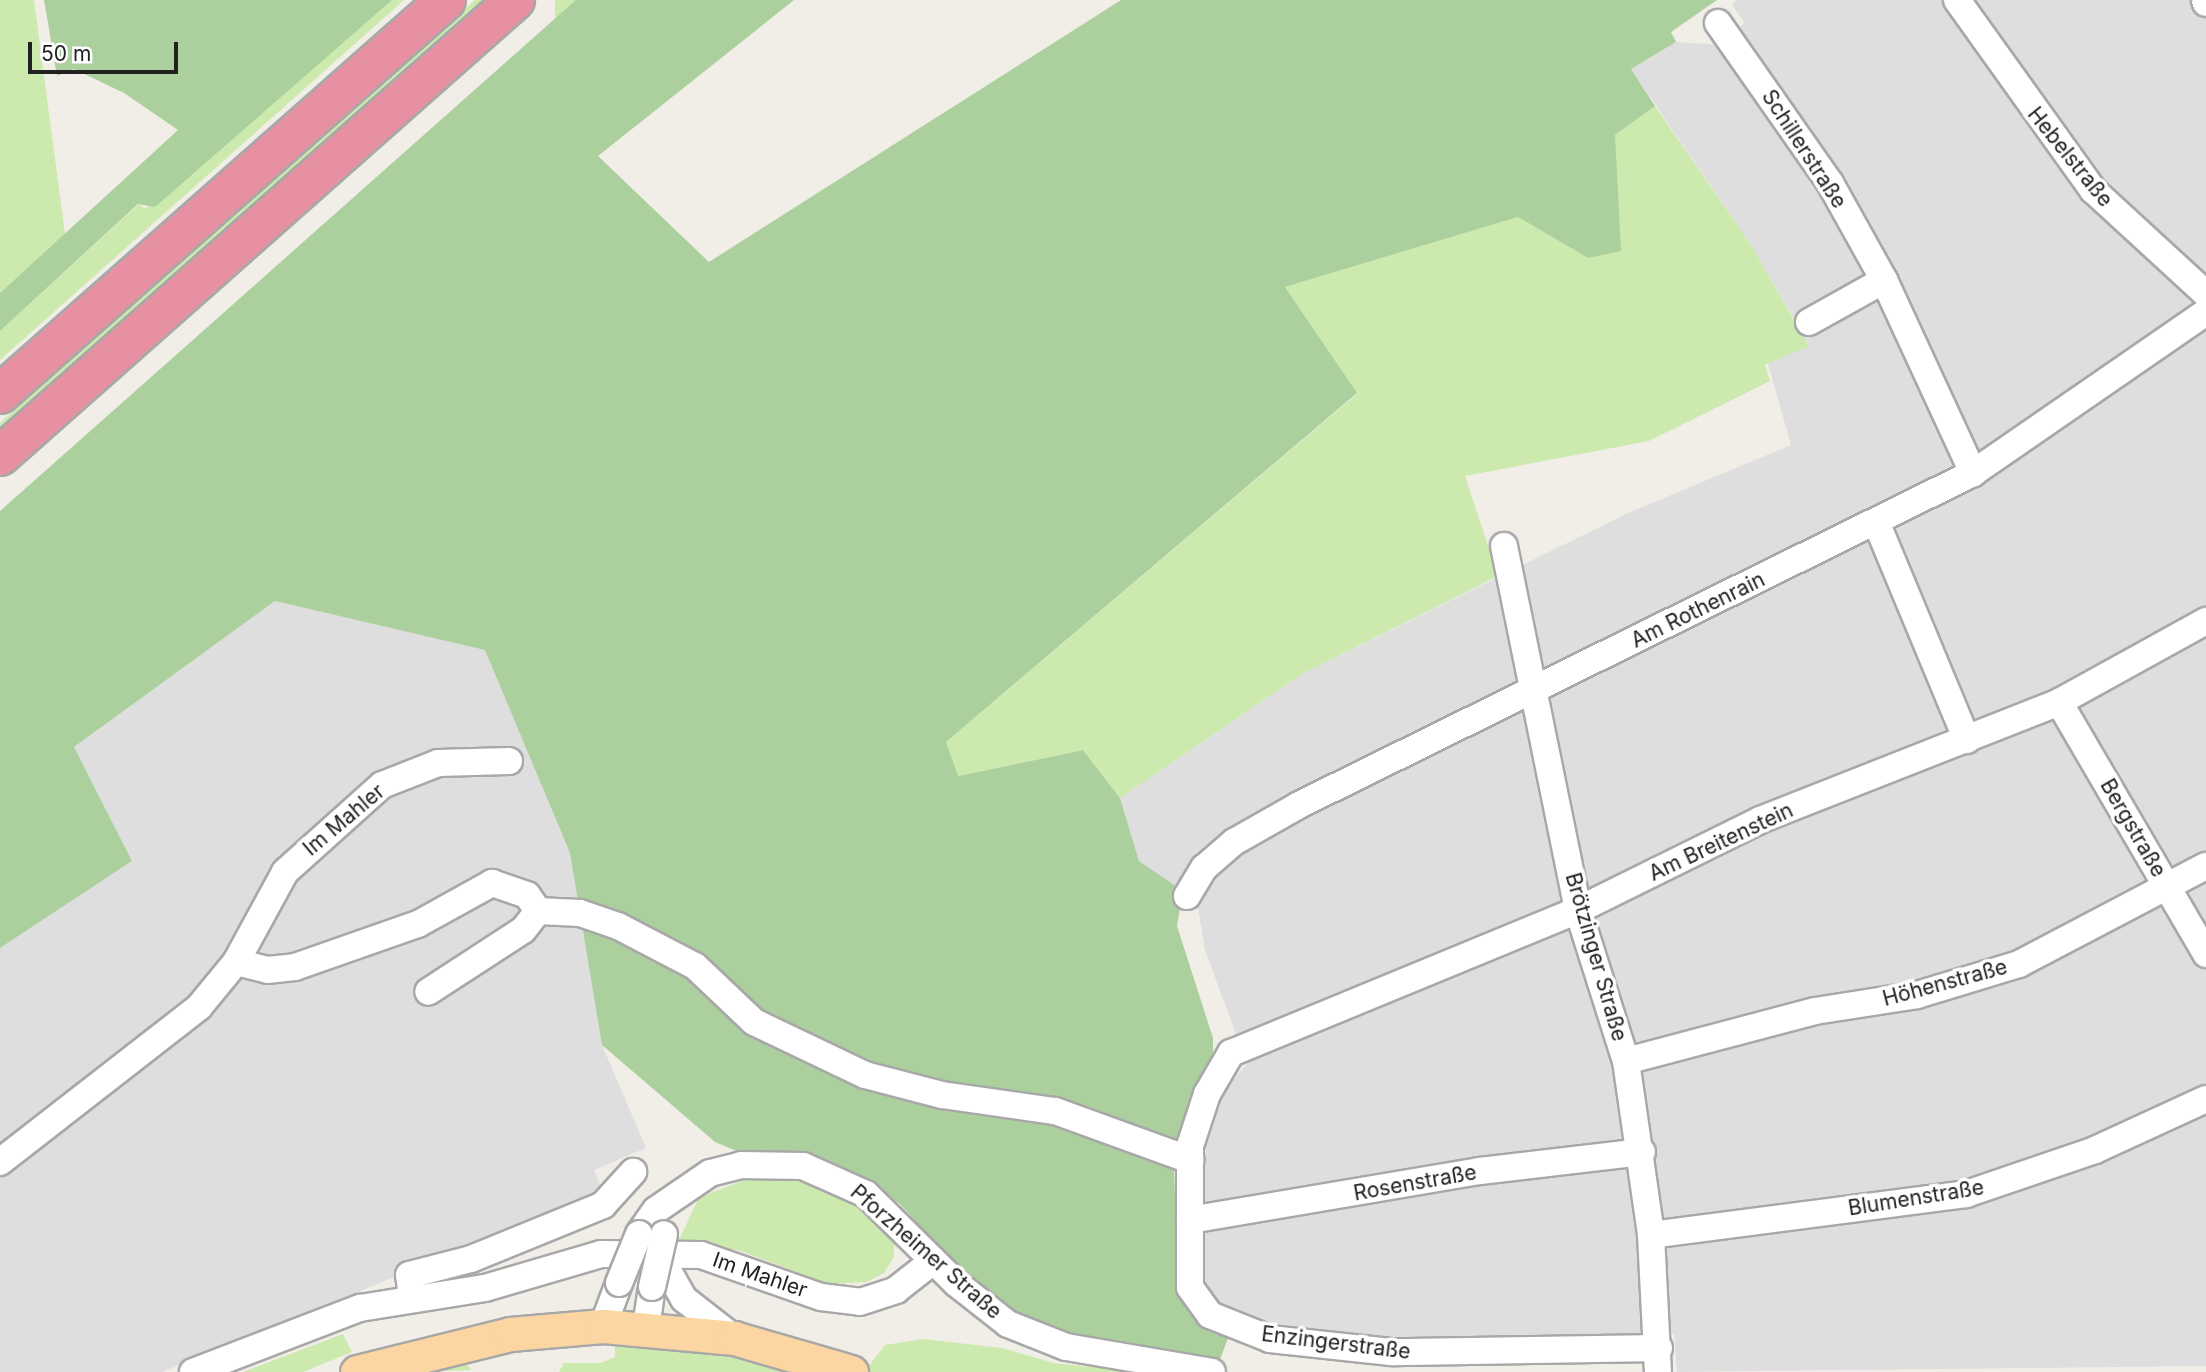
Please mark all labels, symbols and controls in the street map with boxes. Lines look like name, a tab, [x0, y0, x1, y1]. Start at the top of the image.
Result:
scale bar	[32, 28, 182, 72]
text: 50 m	[41, 41, 91, 66]
street label: Schillerstraße	[1756, 85, 1852, 213]
street label: Hebelstraße	[2022, 102, 2118, 212]
street label: Am Rothenrain	[1627, 567, 1769, 653]
street label: Bergstraße	[2095, 774, 2171, 882]
street label: Im Mahler	[298, 779, 390, 861]
street label: Am Breitenstein	[1645, 798, 1797, 886]
street label: Brötzinger Straße	[1560, 870, 1632, 1044]
street label: Höhenstraße	[1880, 954, 2010, 1012]
street label: Rosenstraße	[1352, 1160, 1478, 1206]
street label: Blumenstraße	[1846, 1175, 1986, 1221]
street label: Pforzheimer Straße	[845, 1179, 1007, 1325]
street label: Im Mahler	[709, 1247, 811, 1303]
street label: Enzingerstraße	[1260, 1321, 1412, 1365]

